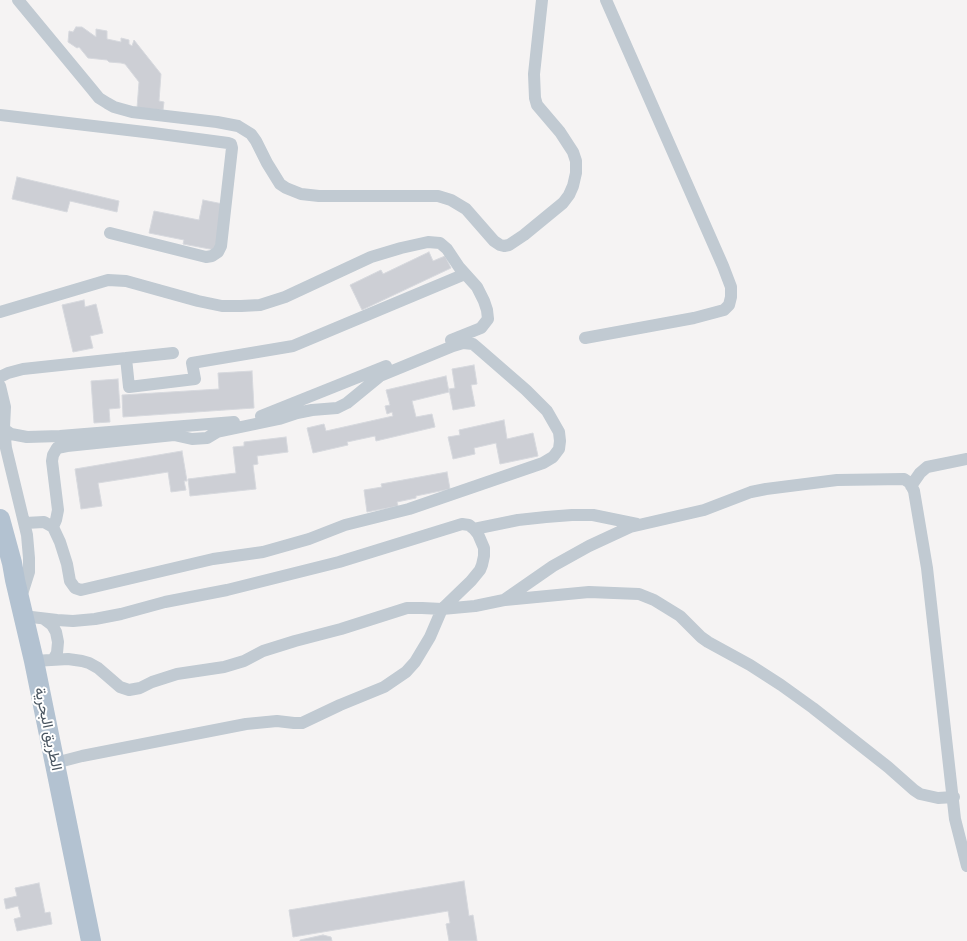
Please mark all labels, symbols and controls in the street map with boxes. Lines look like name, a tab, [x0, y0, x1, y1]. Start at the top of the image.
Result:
street label: الطريق البحرية	[30, 686, 66, 772]

